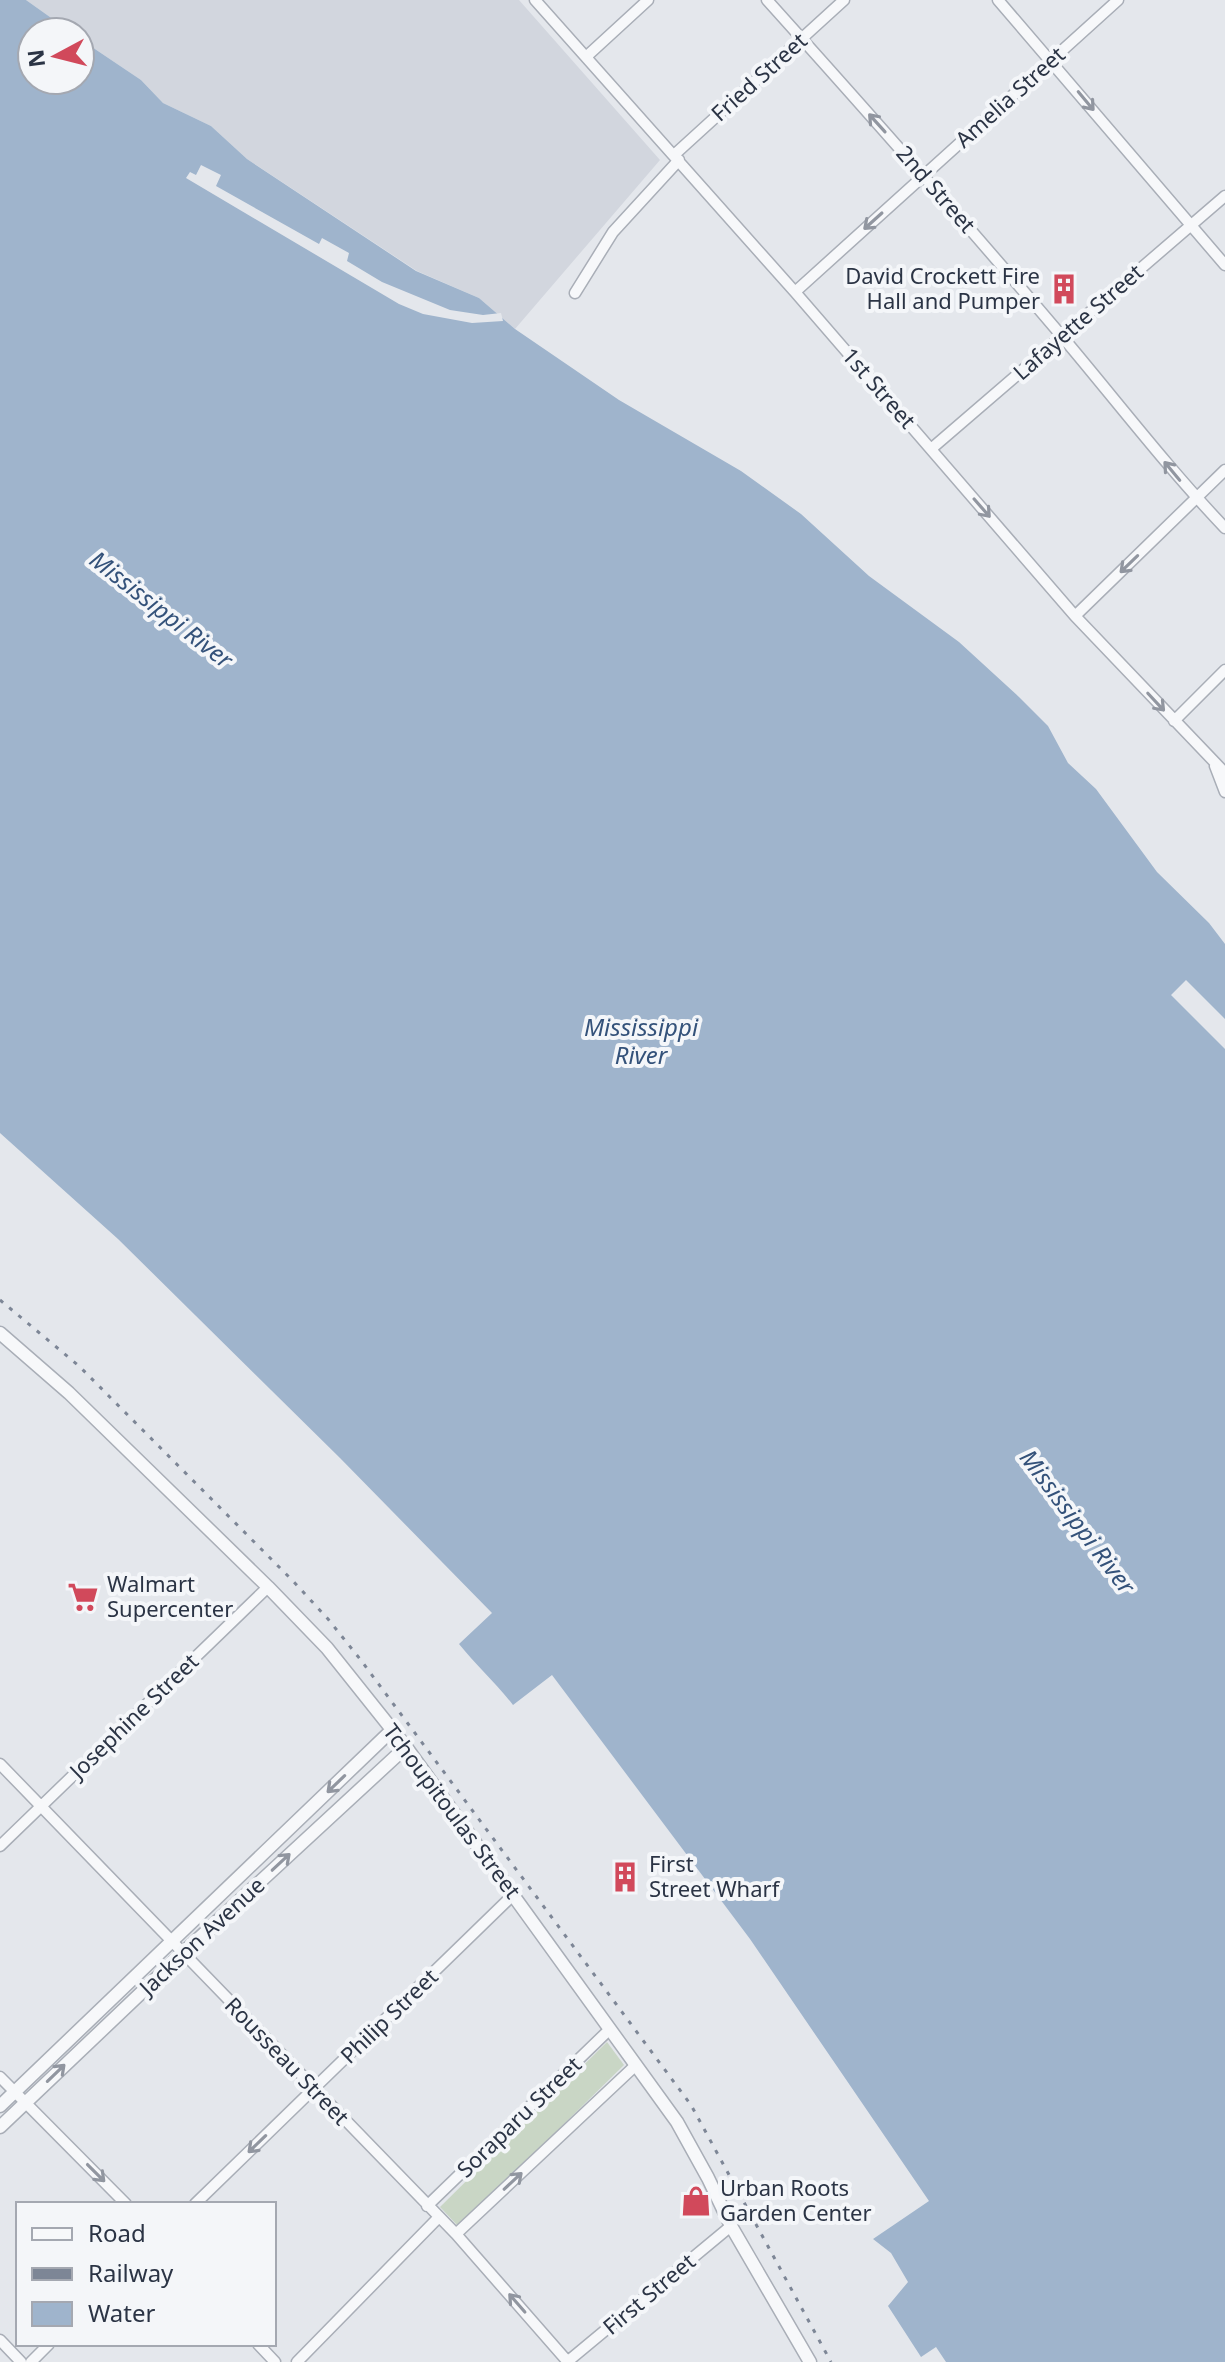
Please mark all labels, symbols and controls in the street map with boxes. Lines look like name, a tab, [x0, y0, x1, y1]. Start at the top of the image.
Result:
north arrow	[16, 16, 96, 96]
street label: Fried Street	[704, 25, 813, 127]
street label: Amelia Street	[948, 39, 1071, 154]
text: N	[19, 48, 51, 69]
one-way arrow	[1077, 90, 1095, 111]
one-way arrow	[869, 113, 887, 133]
street label: 2nd Street	[890, 138, 983, 239]
one-way arrow	[863, 211, 883, 230]
street label: Lafayette Street	[1006, 256, 1149, 386]
place label: David Crockett Fire Hall and Pumper	[845, 260, 1040, 315]
building icon: David Crockett Fire Hall and Pumper	[1047, 272, 1081, 306]
street label: 1st Street	[836, 340, 923, 434]
one-way arrow	[1163, 461, 1181, 481]
one-way arrow	[973, 497, 991, 518]
water label: Mississippi River	[84, 543, 241, 676]
one-way arrow	[1119, 554, 1139, 573]
one-way arrow	[1146, 691, 1164, 711]
water label: Mississippi River	[584, 1010, 699, 1071]
water label: Mississippi River	[1013, 1442, 1144, 1601]
place label: Walmart Supercenter	[107, 1568, 233, 1623]
supermarket icon: Walmart Supercenter	[66, 1580, 100, 1614]
street label: Josephine Street	[61, 1646, 204, 1786]
street label: Tchoupitoulas Street	[377, 1717, 528, 1904]
one-way arrow	[326, 1775, 346, 1794]
place label: First Street Wharf	[649, 1848, 781, 1903]
one-way arrow	[271, 1853, 291, 1871]
building icon: First Street Wharf	[608, 1860, 642, 1894]
street label: Jackson Avenue	[131, 1869, 270, 2003]
street label: Philip Street	[333, 1961, 444, 2069]
street label: Rousseau Street	[219, 1990, 357, 2131]
street label: Soraparu Street	[450, 2049, 587, 2183]
one-way arrow	[46, 2064, 66, 2083]
one-way arrow	[248, 2134, 268, 2152]
one-way arrow	[86, 2163, 105, 2183]
one-way arrow	[503, 2171, 523, 2190]
place label: Urban Roots Garden Center	[720, 2172, 872, 2227]
shop icon: Urban Roots Garden Center	[679, 2184, 713, 2218]
legend	[16, 2202, 276, 2346]
text: Road	[88, 2216, 146, 2249]
street label: First Street	[596, 2246, 701, 2341]
text: Railway	[88, 2256, 174, 2289]
one-way arrow	[508, 2294, 526, 2314]
text: Water	[88, 2296, 156, 2329]

